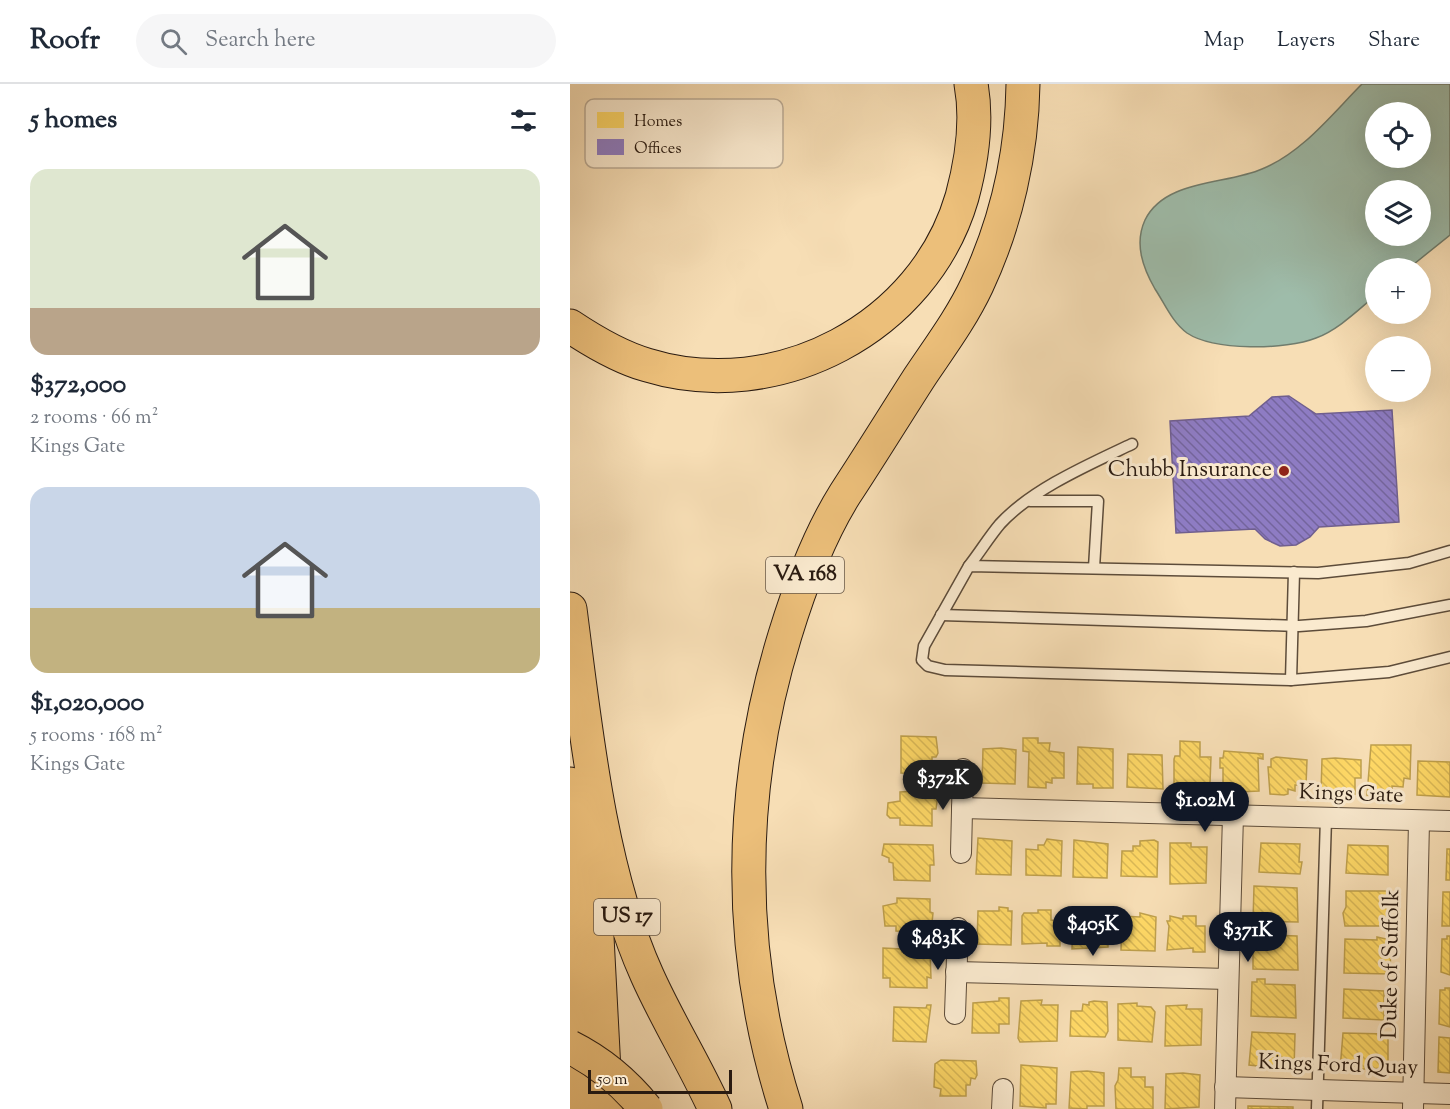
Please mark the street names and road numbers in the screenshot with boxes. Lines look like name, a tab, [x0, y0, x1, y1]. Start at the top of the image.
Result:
road number: VA 168	[766, 557, 844, 593]
street label: Kings Gate	[1298, 777, 1404, 813]
street label: Duke of Suffolk	[1375, 889, 1409, 1039]
road number: US 17	[594, 899, 660, 935]
street label: Kings Ford Quay	[1257, 1047, 1419, 1085]

